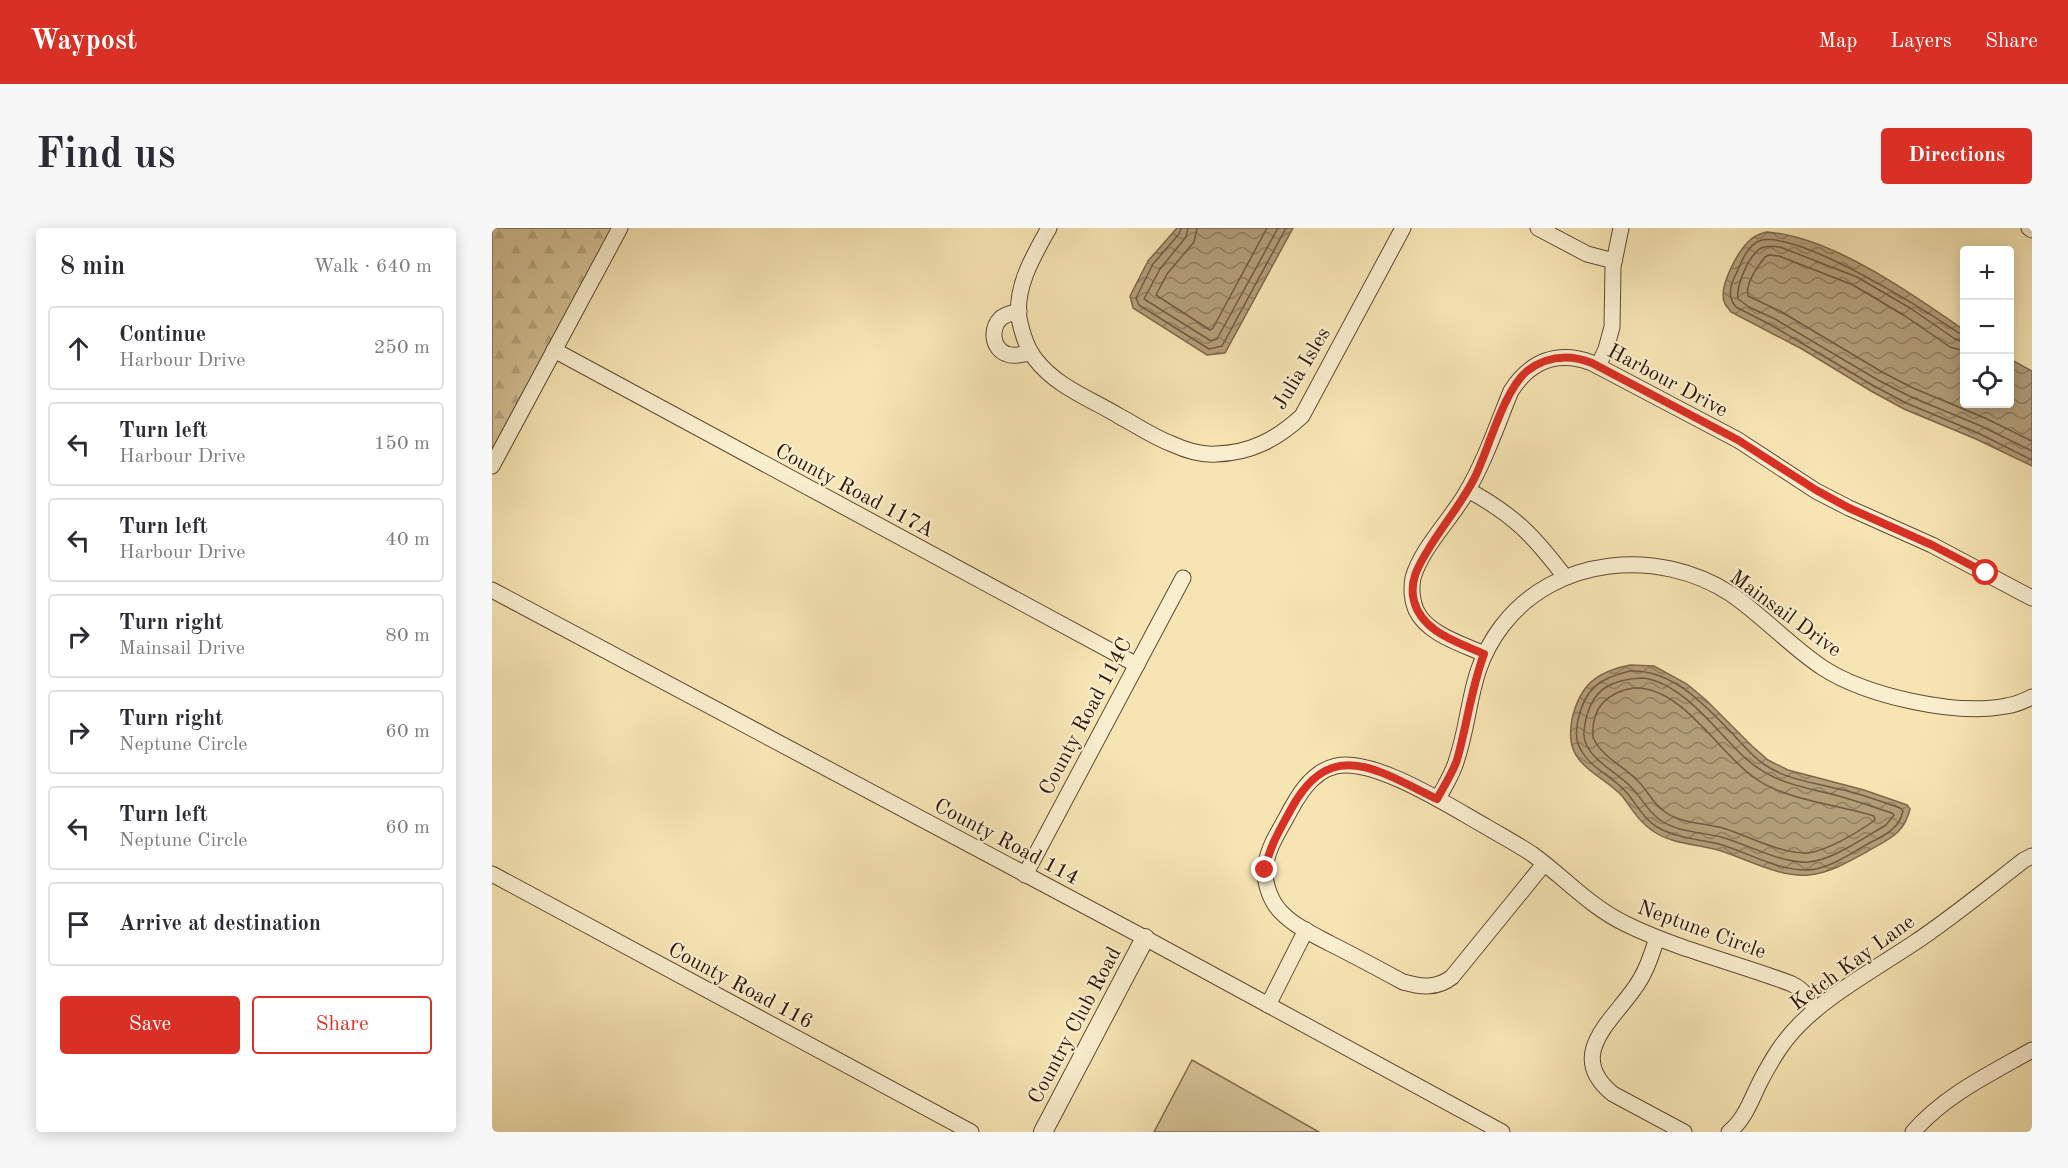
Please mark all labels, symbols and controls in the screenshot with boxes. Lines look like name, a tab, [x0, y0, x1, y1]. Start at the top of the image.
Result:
text: Waypost	[30, 28, 137, 56]
text: Map	[1818, 31, 1857, 52]
text: Layers	[1890, 31, 1952, 52]
text: Share	[1985, 31, 2038, 52]
button: Directions	[1881, 128, 2032, 184]
text: Find us	[36, 135, 175, 177]
map controls	[1960, 246, 2014, 408]
button: +	[1960, 246, 2014, 300]
text: 8 min	[60, 254, 125, 280]
text: Walk · 640 m	[313, 257, 432, 277]
button: −	[1960, 300, 2014, 354]
text: Continue	[119, 324, 206, 346]
street label: Julia Isles	[1270, 324, 1335, 414]
icon: ahead	[62, 332, 95, 365]
text: 250 m	[374, 338, 430, 358]
street label: Harbour Drive	[1604, 341, 1731, 422]
text: Harbour Drive	[119, 351, 246, 371]
button: locate	[1960, 354, 2014, 408]
text: Turn left	[119, 420, 208, 442]
icon: left	[62, 428, 95, 461]
text: 150 m	[374, 434, 430, 454]
street label: County Road 117A	[771, 441, 937, 542]
text: Harbour Drive	[119, 447, 246, 467]
text: Turn left	[119, 516, 208, 538]
icon: left	[62, 524, 95, 557]
text: 40 m	[385, 530, 430, 550]
text: Harbour Drive	[119, 543, 246, 563]
route start	[1972, 559, 1998, 585]
street label: Mainsail Drive	[1725, 567, 1845, 662]
text: Turn right	[119, 612, 223, 634]
icon: right	[62, 620, 95, 653]
text: 80 m	[385, 626, 430, 646]
street label: County Road 114C	[1036, 635, 1137, 799]
text: Mainsail Drive	[119, 639, 245, 659]
text: Turn right	[119, 708, 223, 730]
icon: right	[62, 716, 95, 749]
text: 60 m	[385, 722, 430, 742]
text: Neptune Circle	[119, 735, 248, 755]
street label: County Road 114	[930, 795, 1082, 889]
text: Turn left	[119, 804, 208, 826]
icon: left	[62, 812, 95, 845]
text: 60 m	[385, 818, 430, 838]
text: Neptune Circle	[119, 831, 248, 851]
route end	[1251, 856, 1277, 882]
street label: Neptune Circle	[1634, 897, 1769, 963]
icon: arrive	[62, 908, 95, 941]
street label: Ketch Kay Lane	[1787, 911, 1919, 1015]
text: Arrive at destination	[119, 913, 321, 935]
street label: County Road 116	[664, 939, 816, 1033]
street label: Country Club Road	[1025, 944, 1126, 1108]
button: Save	[60, 996, 240, 1054]
button: Share	[252, 996, 432, 1054]

